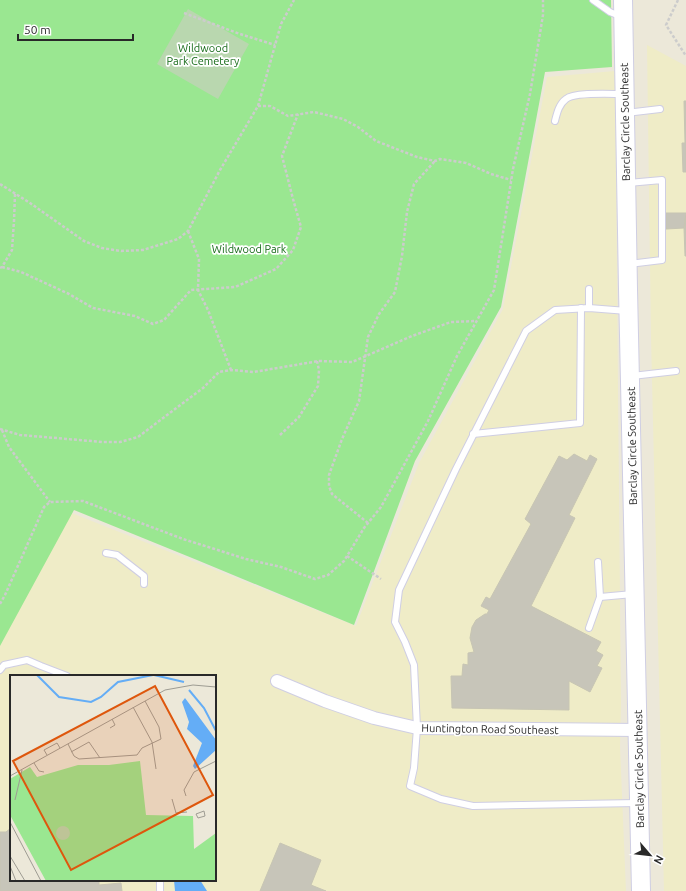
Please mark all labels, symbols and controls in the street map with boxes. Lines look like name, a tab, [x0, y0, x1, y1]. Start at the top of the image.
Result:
scale bar	[18, 16, 133, 42]
text: 50 m	[24, 23, 51, 36]
park label: Wildwood Park Cemetery	[167, 42, 240, 67]
street label: Barclay Circle Southeast	[618, 62, 632, 181]
park label: Wildwood Park	[212, 243, 287, 255]
street label: Barclay Circle Southeast	[625, 386, 639, 505]
inset map	[10, 675, 216, 881]
street label: Barclay Circle Southeast	[632, 709, 646, 828]
street label: Huntington Road Southeast	[421, 722, 559, 736]
north arrow	[630, 835, 670, 875]
text: N	[652, 853, 666, 866]

